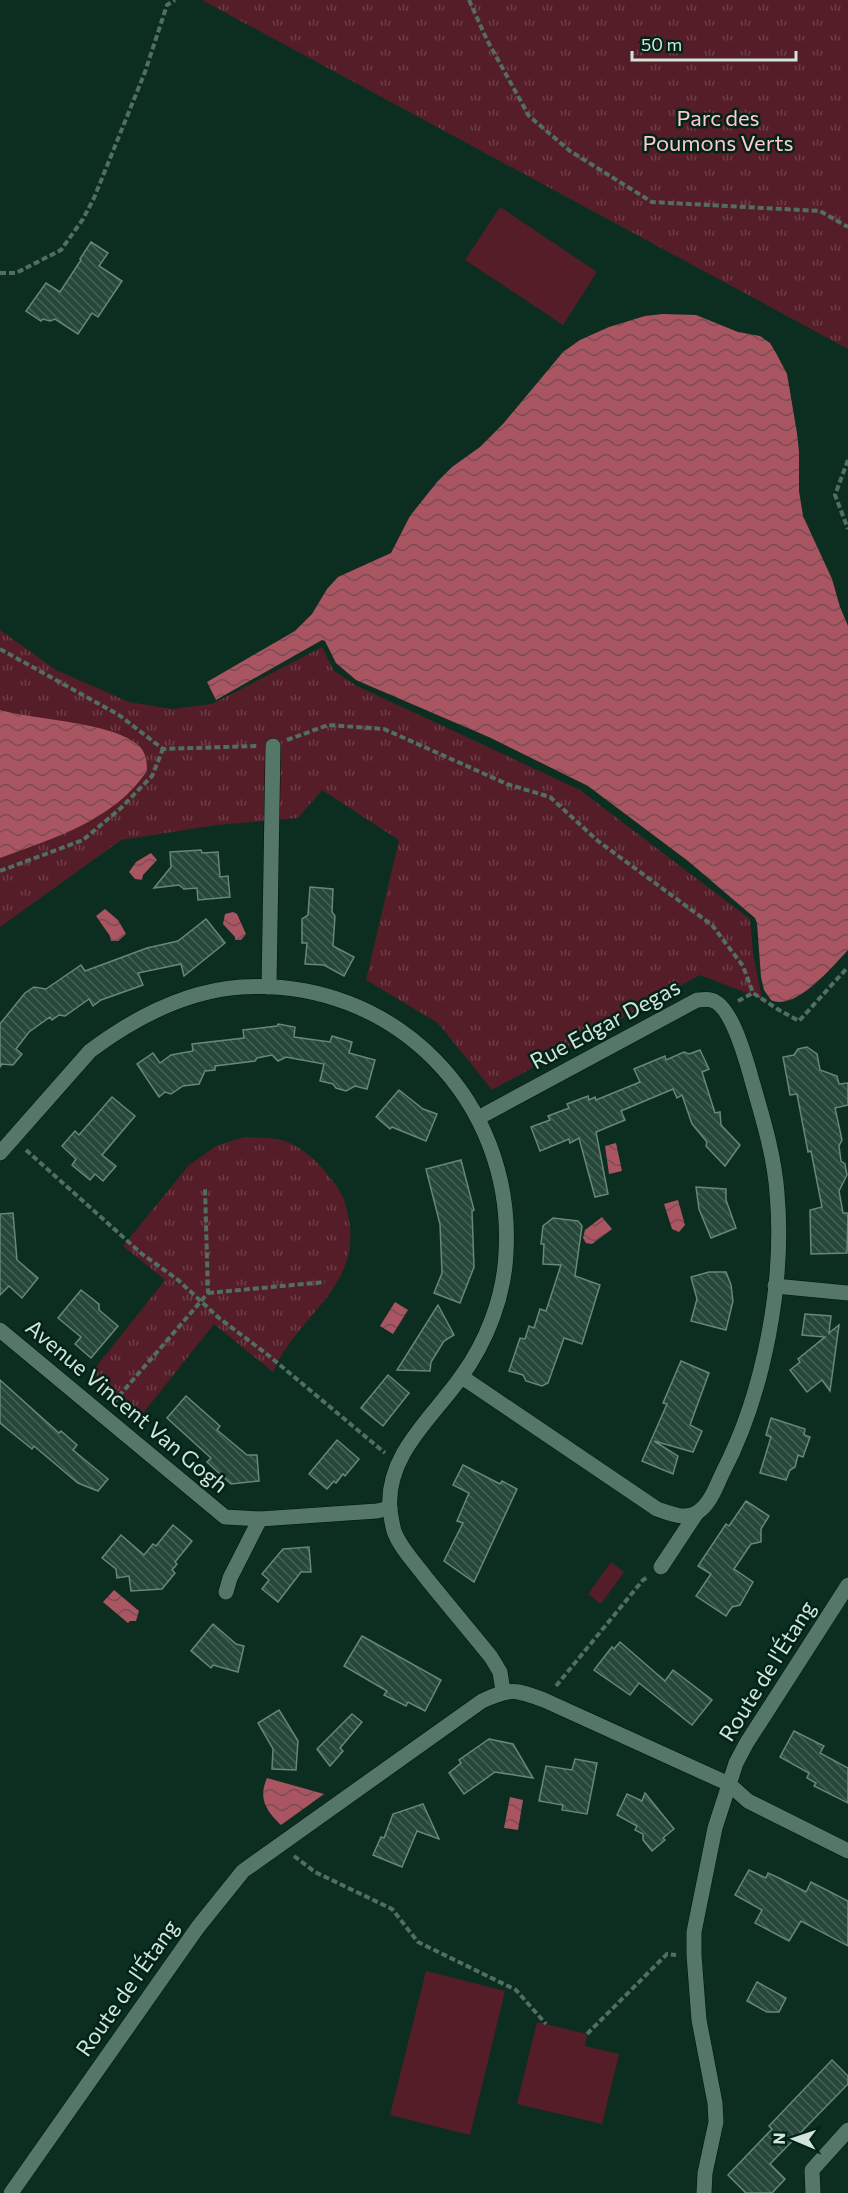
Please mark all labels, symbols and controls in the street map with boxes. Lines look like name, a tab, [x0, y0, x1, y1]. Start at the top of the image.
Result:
scale bar	[632, 24, 796, 62]
text: 50 m	[641, 33, 682, 55]
park label: Parc des Poumons Verts	[642, 104, 794, 156]
street label: Rue Edgar Degas	[525, 973, 684, 1074]
street label: Avenue Vincent Van Gogh	[21, 1313, 234, 1498]
street label: Route de l'Étang	[713, 1595, 821, 1746]
street label: Route de l'Étang	[69, 1914, 184, 2061]
north arrow	[764, 2109, 824, 2169]
text: N	[769, 2132, 788, 2145]

